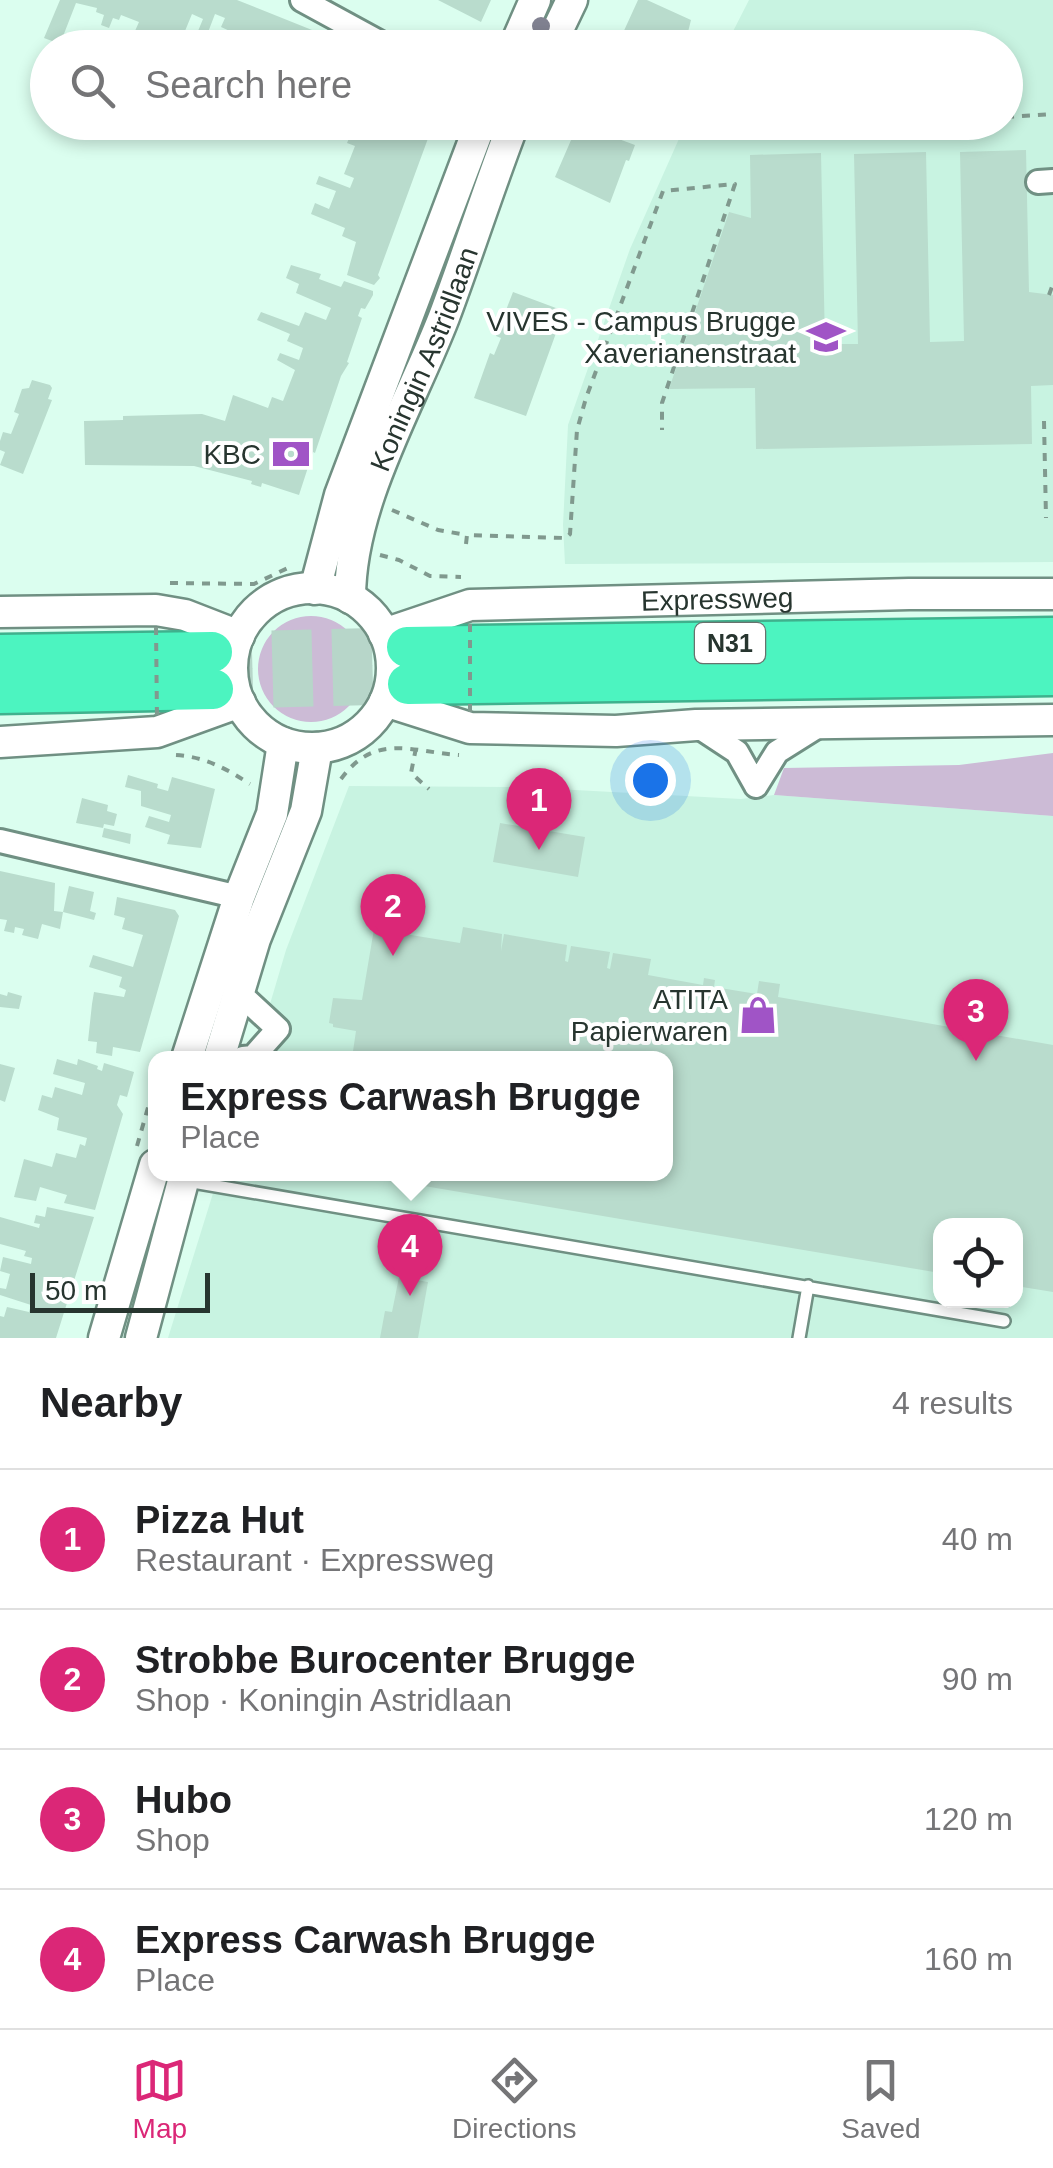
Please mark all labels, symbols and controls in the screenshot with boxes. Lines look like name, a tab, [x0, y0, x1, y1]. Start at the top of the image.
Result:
search box	[30, 30, 1023, 140]
icon: search	[65, 58, 120, 113]
text: Search here	[145, 64, 352, 106]
street label: Koningin Astridlaan	[364, 243, 483, 475]
place label: VIVES - Campus Brugge Xaverianenstraat	[486, 306, 796, 369]
school or university icon: VIVES - Campus Brugge Xaverianenstraat	[805, 316, 847, 358]
bank icon: KBC	[270, 433, 312, 475]
place label: KBC	[203, 439, 261, 470]
street label: Expressweg	[641, 581, 794, 616]
road number: N31	[695, 623, 765, 663]
your location	[625, 755, 676, 806]
pin: 1	[506, 768, 572, 850]
pin: 2	[360, 874, 426, 956]
pin: 3	[944, 978, 1008, 1061]
place label: ATITA Papierwaren	[571, 984, 728, 1047]
shop icon: ATITA Papierwaren	[737, 994, 779, 1036]
popup	[148, 1051, 673, 1181]
text: Express Carwash Brugge	[180, 1076, 641, 1118]
text: Place	[180, 1119, 260, 1155]
pin: 4	[378, 1214, 442, 1296]
map controls	[933, 1218, 1023, 1308]
button: locate	[933, 1218, 1023, 1308]
scale bar	[30, 1268, 210, 1312]
text: 50 m	[45, 1275, 107, 1306]
text: Nearby	[40, 1379, 182, 1426]
text: 4 results	[892, 1385, 1013, 1421]
text: Pizza Hut	[135, 1499, 304, 1541]
text: 1	[64, 1521, 81, 1557]
text: 40 m	[942, 1521, 1013, 1557]
text: Restaurant · Expressweg	[135, 1542, 494, 1578]
text: Strobbe Burocenter Brugge	[135, 1639, 635, 1681]
text: 2	[64, 1661, 81, 1697]
text: 90 m	[942, 1661, 1013, 1697]
text: Shop · Koningin Astridlaan	[135, 1682, 512, 1718]
text: Hubo	[135, 1779, 232, 1821]
text: 3	[64, 1801, 81, 1837]
text: 120 m	[924, 1801, 1013, 1837]
text: Shop	[135, 1822, 210, 1858]
text: Express Carwash Brugge	[135, 1919, 595, 1961]
text: 4	[64, 1941, 81, 1977]
text: 160 m	[924, 1941, 1013, 1977]
text: Place	[135, 1962, 215, 1998]
tab: Map	[132, 2053, 187, 2145]
tab: Directions	[452, 2053, 577, 2145]
tab: Saved	[841, 2053, 921, 2145]

